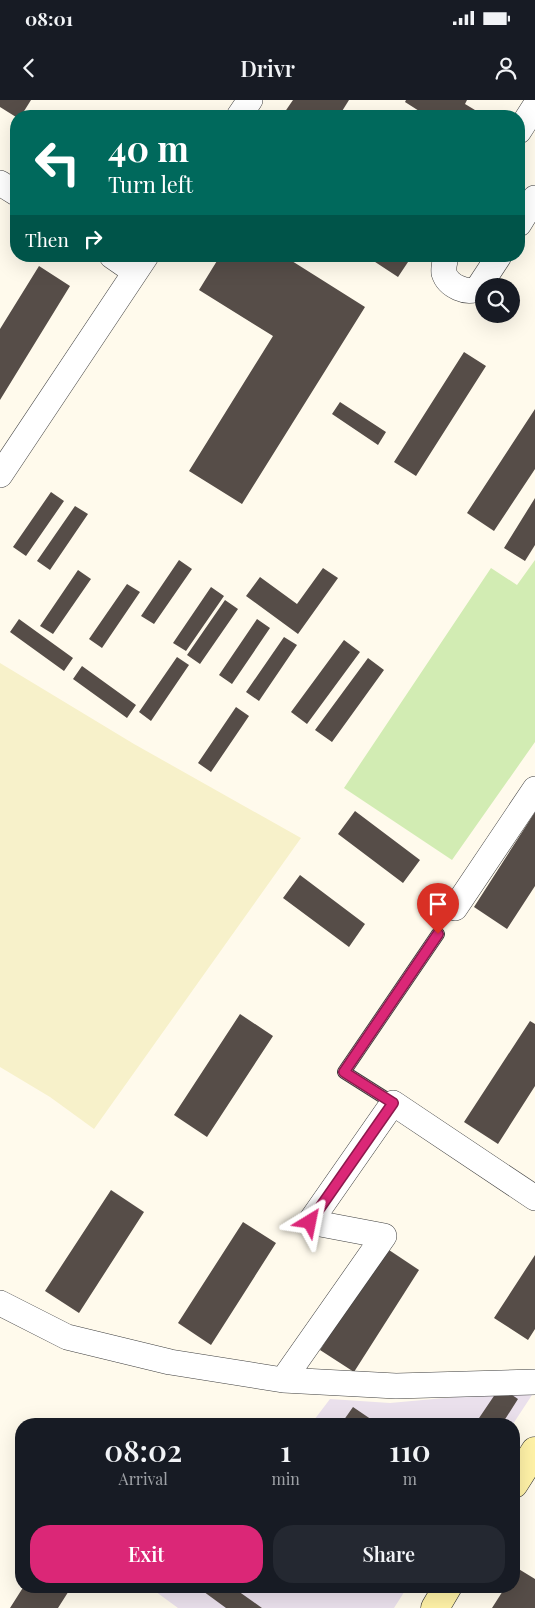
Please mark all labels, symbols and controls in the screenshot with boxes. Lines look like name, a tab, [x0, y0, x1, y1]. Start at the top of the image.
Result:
text: 08:01	[25, 5, 73, 31]
text: Drivr	[240, 53, 295, 83]
icon: back	[15, 54, 43, 82]
icon: person	[492, 54, 520, 82]
text: 40 m	[108, 124, 189, 171]
icon: left	[25, 130, 90, 195]
text: Turn left	[108, 169, 193, 199]
icon: right	[79, 225, 107, 253]
text: Then	[25, 226, 69, 252]
map controls	[475, 278, 520, 323]
button: search	[475, 278, 520, 323]
pin	[417, 883, 459, 934]
icon: arrive	[424, 890, 452, 918]
position arrow	[283, 1195, 335, 1247]
text: 08:02	[104, 1430, 182, 1470]
text: 1	[280, 1430, 291, 1470]
text: 110	[389, 1430, 431, 1470]
text: Arrival	[119, 1468, 168, 1489]
text: min	[271, 1468, 300, 1489]
text: m	[403, 1468, 417, 1489]
button: Exit	[30, 1525, 263, 1583]
button: Share	[273, 1525, 505, 1583]

